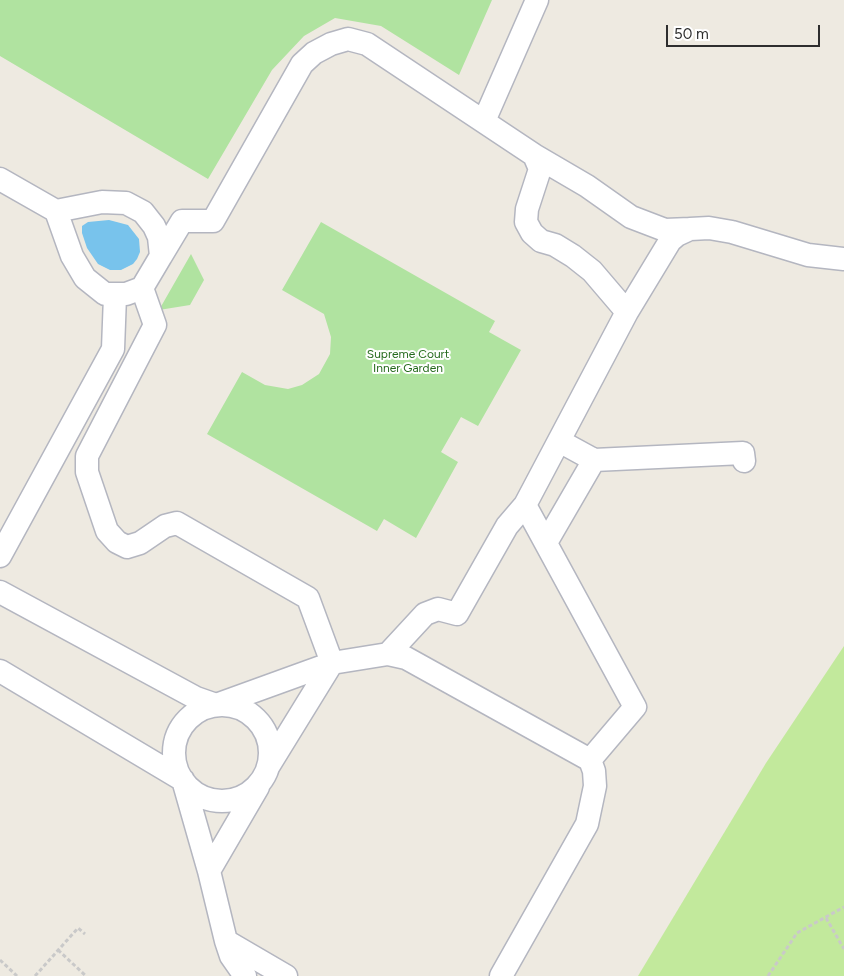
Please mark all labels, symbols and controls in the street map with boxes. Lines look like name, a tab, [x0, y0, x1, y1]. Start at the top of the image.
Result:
scale bar	[669, 15, 823, 47]
text: 50 m	[674, 25, 709, 43]
park label: Supreme Court Inner Garden	[367, 347, 449, 375]

